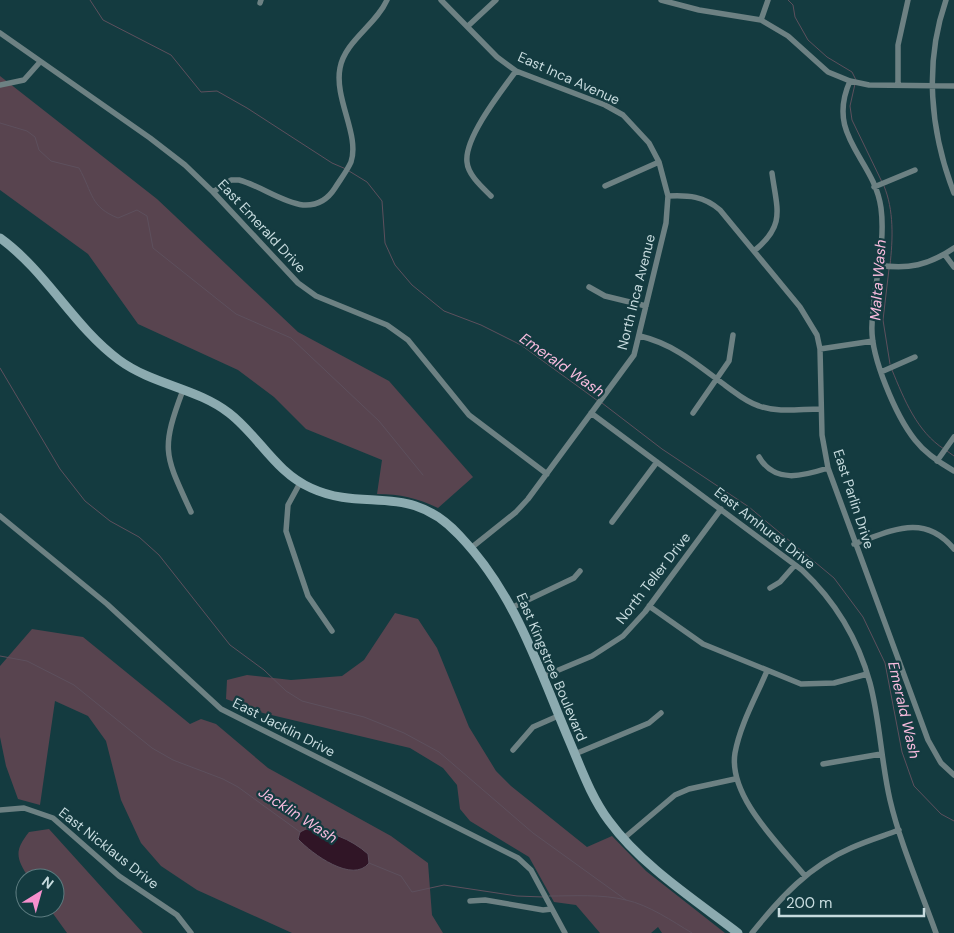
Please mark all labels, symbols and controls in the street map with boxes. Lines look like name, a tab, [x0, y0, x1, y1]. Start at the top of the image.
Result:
street label: East Inca Avenue	[515, 47, 623, 109]
street label: East Emerald Drive	[214, 175, 310, 277]
street label: North Inca Avenue	[613, 232, 659, 352]
water label: Malta Wash	[865, 239, 891, 321]
water label: Emerald Wash	[516, 328, 609, 402]
street label: East Parlin Drive	[829, 447, 879, 551]
street label: East Amhurst Drive	[711, 483, 819, 573]
street label: North Teller Drive	[612, 529, 694, 627]
street label: East Kingstree Boulevard	[513, 590, 591, 744]
water label: Emerald Wash	[883, 659, 925, 761]
street label: East Jacklin Drive	[230, 693, 338, 761]
water label: Jacklin Wash	[255, 782, 342, 848]
street label: East Nicklaus Drive	[55, 803, 163, 893]
north arrow	[15, 868, 65, 918]
text: N	[38, 872, 57, 893]
scale bar	[779, 886, 924, 918]
text: 200 m	[786, 893, 832, 913]

